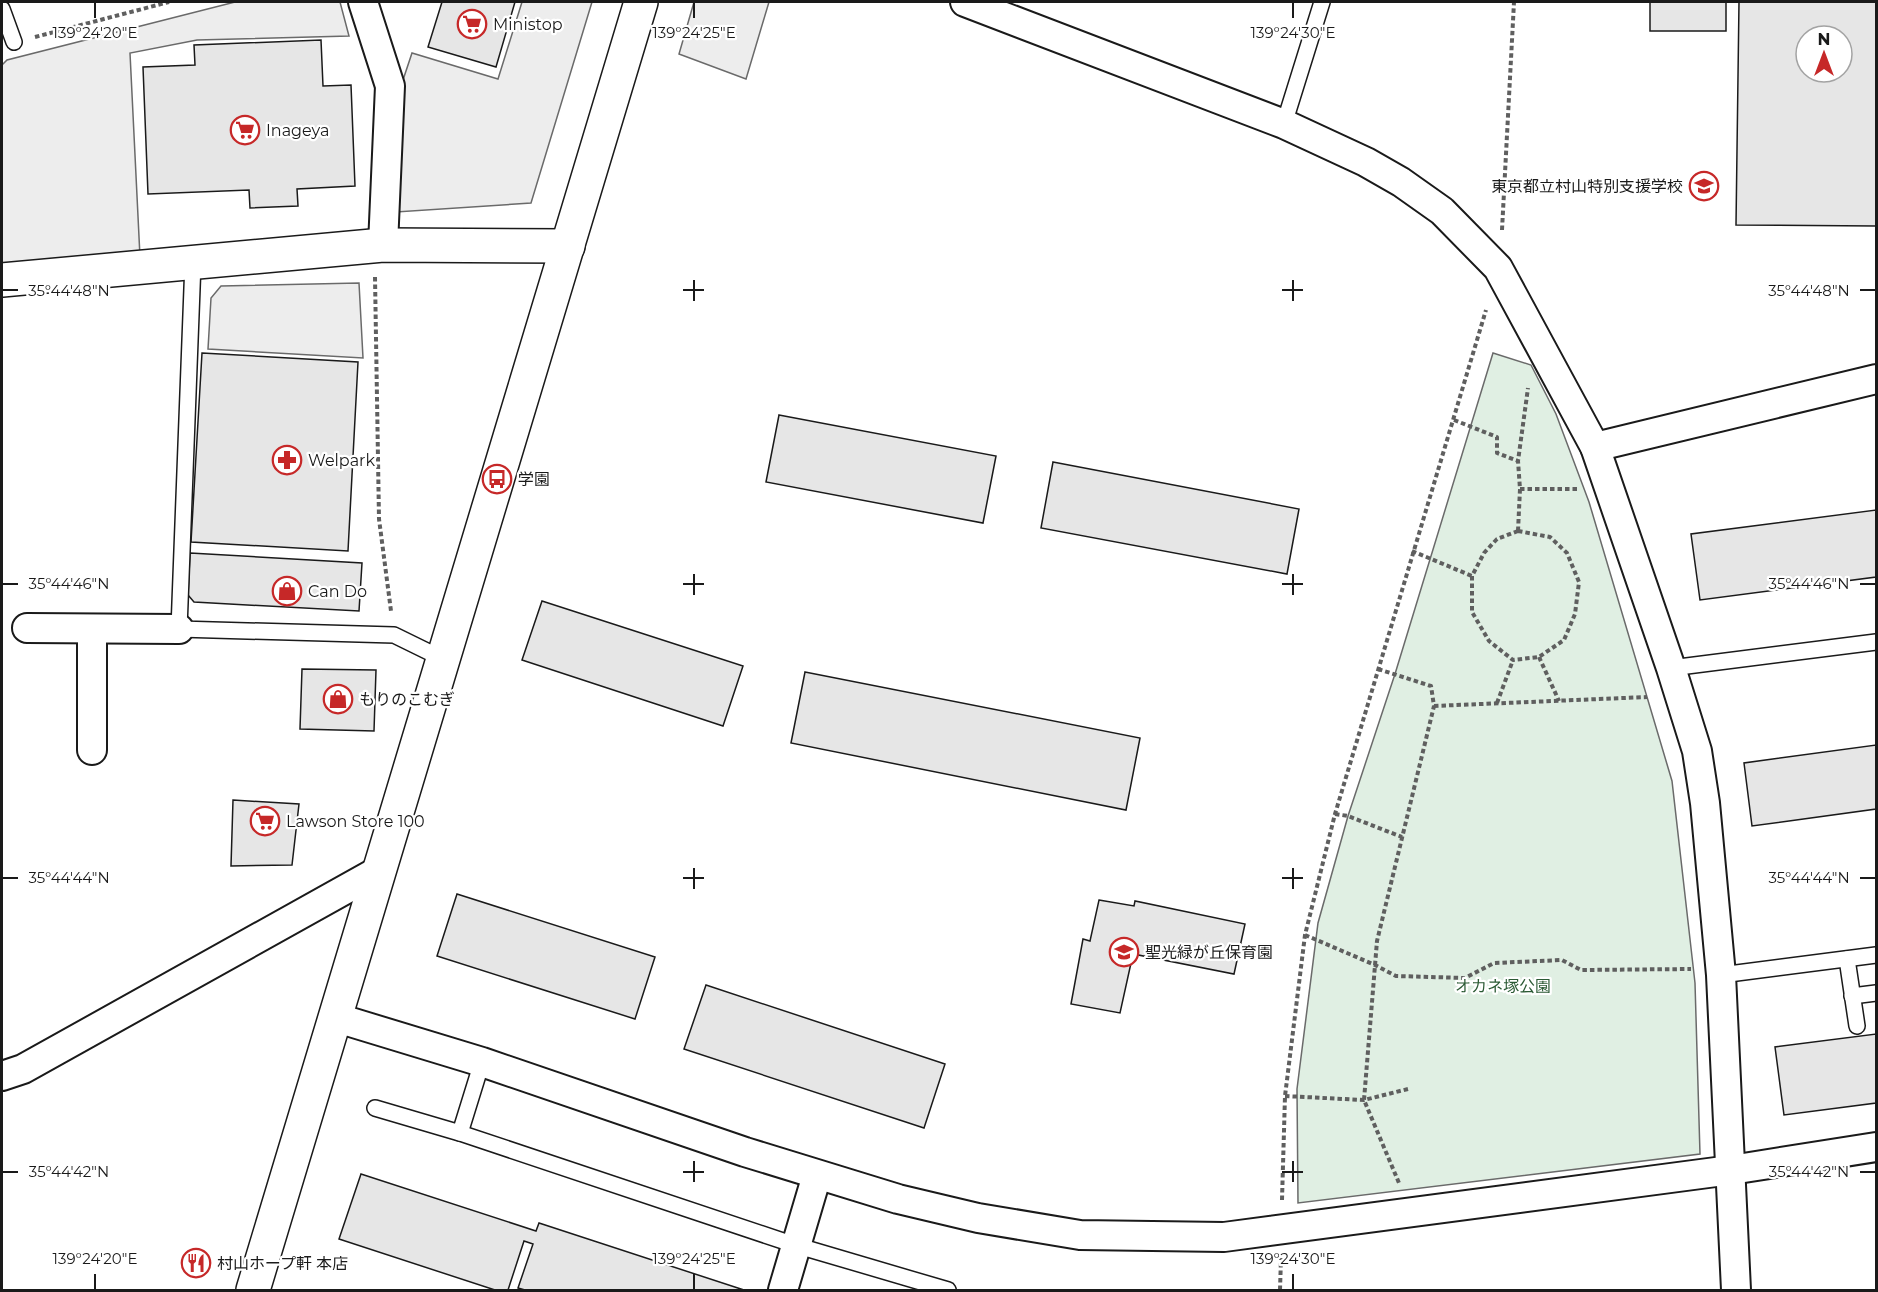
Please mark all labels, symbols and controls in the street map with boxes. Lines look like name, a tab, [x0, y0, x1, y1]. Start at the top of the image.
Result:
supermarket icon: Ministop	[456, 8, 488, 40]
place label: Ministop	[493, 15, 563, 34]
text: 139°24'20"E	[53, 23, 138, 42]
text: 139°24'25"E	[652, 23, 736, 42]
text: 139°24'30"E	[1251, 23, 1335, 42]
north arrow	[1794, 24, 1854, 84]
text: N	[1818, 30, 1830, 49]
supermarket icon: Inageya	[229, 114, 261, 146]
place label: Inageya	[266, 121, 329, 140]
school or university icon: 東京都立村山特別支援学校	[1688, 170, 1720, 202]
place label: 東京都立村山特別支援学校	[1491, 177, 1683, 196]
text: 35°44'48"N	[28, 281, 110, 300]
text: 35°44'48"N	[1768, 281, 1850, 300]
pharmacy icon: Welpark	[271, 444, 303, 476]
place label: Welpark	[308, 451, 375, 470]
bus stop icon: 学園	[481, 463, 513, 495]
place label: 学園	[518, 470, 550, 489]
text: 35°44'46"N	[29, 574, 109, 593]
text: 35°44'46"N	[1769, 574, 1849, 593]
shop icon: Can Do	[271, 575, 303, 607]
place label: Can Do	[308, 582, 367, 601]
shop icon: もりのこむぎ	[322, 683, 354, 715]
place label: もりのこむぎ	[359, 690, 455, 709]
supermarket icon: Lawson Store 100	[249, 805, 281, 837]
place label: Lawson Store 100	[286, 812, 425, 831]
text: 35°44'44"N	[28, 868, 110, 887]
text: 35°44'44"N	[1768, 868, 1850, 887]
school or university icon: 聖光緑が丘保育園	[1108, 936, 1140, 968]
place label: 聖光緑が丘保育園	[1145, 943, 1273, 962]
park label: オカネ塚公園	[1455, 977, 1551, 996]
text: 35°44'42"N	[29, 1162, 109, 1181]
text: 35°44'42"N	[1769, 1162, 1849, 1181]
restaurant icon: 村山ホープ軒 本店	[180, 1247, 212, 1279]
text: 139°24'20"E	[53, 1249, 138, 1268]
text: 139°24'25"E	[652, 1249, 736, 1268]
text: 139°24'30"E	[1251, 1249, 1335, 1268]
place label: 村山ホープ軒 本店	[217, 1254, 348, 1273]

